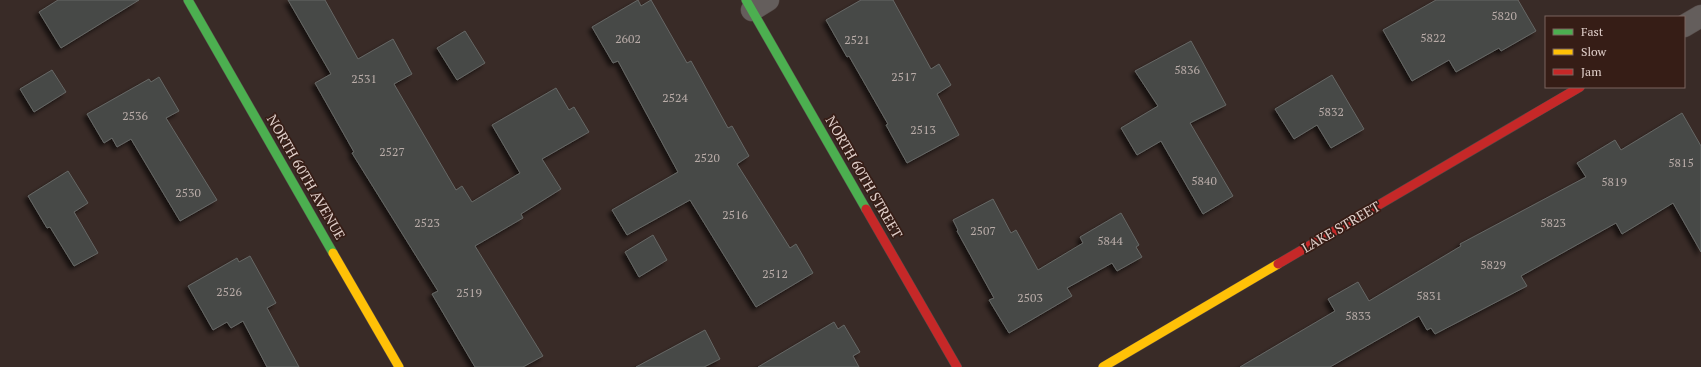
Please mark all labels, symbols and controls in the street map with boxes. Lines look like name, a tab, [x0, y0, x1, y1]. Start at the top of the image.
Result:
house number: 5820	[1491, 8, 1517, 23]
legend	[1545, 16, 1685, 88]
text: Fast	[1581, 24, 1604, 39]
house number: 5822	[1420, 30, 1446, 45]
house number: 2602	[615, 31, 641, 46]
house number: 2521	[844, 32, 870, 47]
text: Slow	[1581, 44, 1607, 59]
house number: 5836	[1174, 62, 1200, 77]
text: Jam	[1581, 64, 1602, 79]
house number: 2517	[891, 69, 917, 84]
house number: 2531	[351, 71, 377, 86]
house number: 2524	[662, 90, 688, 105]
house number: 5832	[1318, 104, 1344, 119]
house number: 2536	[122, 108, 148, 123]
street label: NORTH 60TH AVENUE	[263, 111, 350, 243]
street label: NORTH 60TH STREET	[822, 112, 907, 242]
house number: 2513	[910, 122, 936, 137]
house number: 2527	[379, 144, 405, 159]
house number: 2520	[694, 150, 720, 165]
house number: 5815	[1668, 155, 1694, 170]
house number: 5840	[1191, 173, 1217, 188]
house number: 5819	[1601, 174, 1627, 189]
house number: 2530	[175, 185, 201, 200]
street label: LAKE STREET	[1298, 196, 1384, 257]
house number: 2516	[722, 207, 748, 222]
house number: 2523	[414, 215, 440, 230]
house number: 5823	[1540, 215, 1566, 230]
house number: 2507	[970, 223, 996, 238]
house number: 5844	[1097, 233, 1123, 248]
house number: 5829	[1480, 257, 1506, 272]
house number: 2512	[762, 266, 788, 281]
house number: 2526	[216, 284, 242, 299]
house number: 2519	[456, 285, 482, 300]
house number: 5831	[1416, 288, 1442, 303]
house number: 2503	[1017, 290, 1043, 305]
house number: 5833	[1345, 308, 1371, 323]

